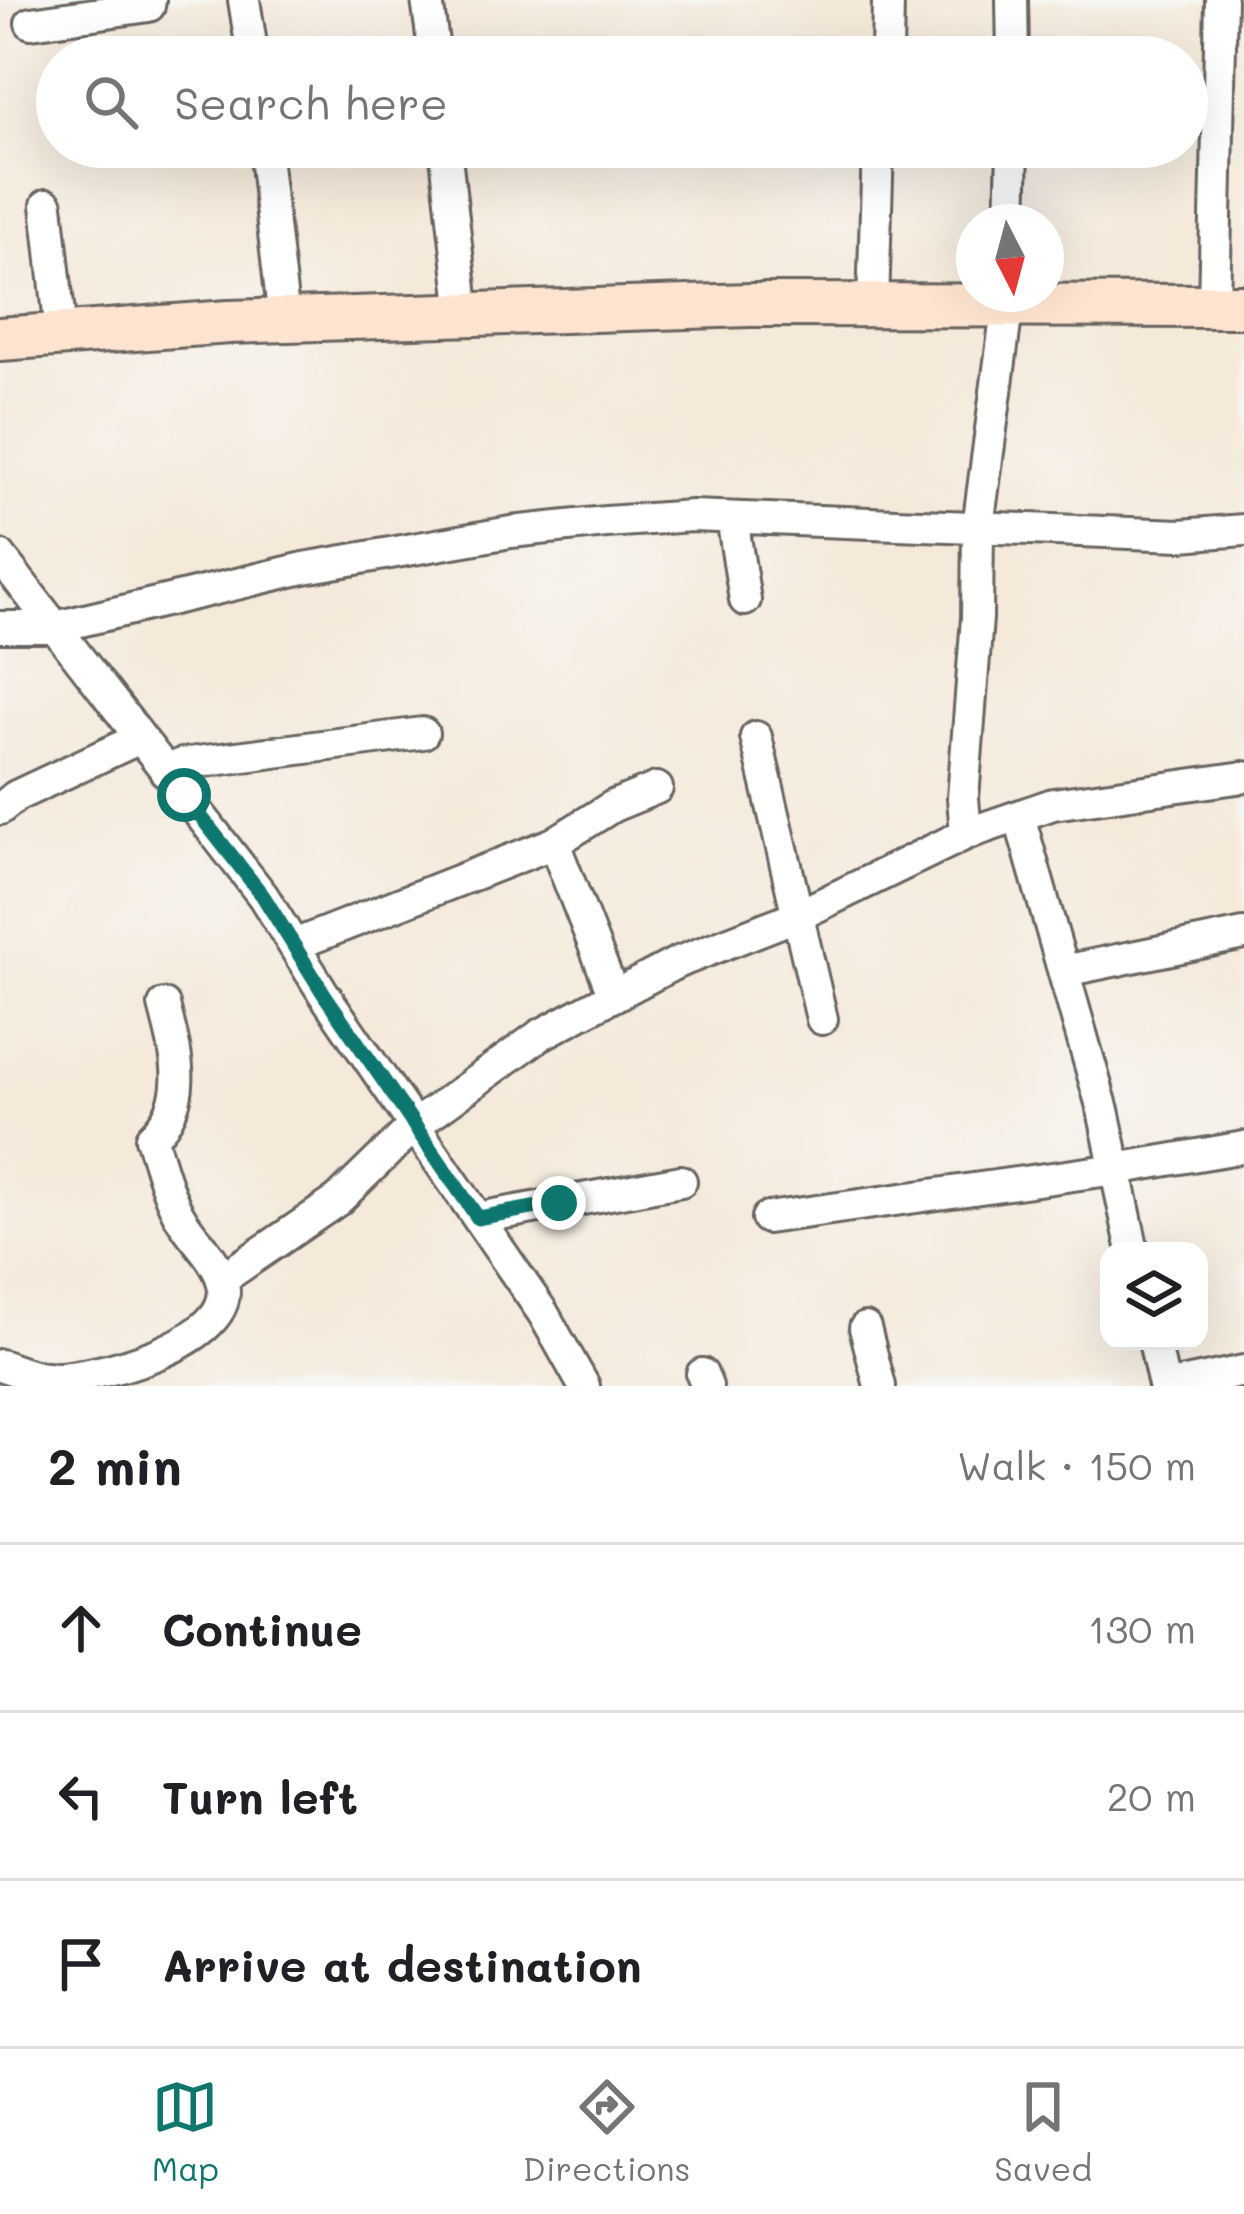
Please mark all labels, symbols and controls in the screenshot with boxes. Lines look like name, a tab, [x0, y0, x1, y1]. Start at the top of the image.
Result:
search box	[36, 36, 1208, 168]
icon: search	[78, 69, 144, 135]
text: Search here	[174, 73, 448, 131]
north arrow	[956, 204, 1064, 312]
route start	[157, 768, 211, 822]
route end	[532, 1176, 586, 1230]
map controls	[1100, 1242, 1208, 1350]
button: layers	[1100, 1242, 1208, 1350]
text: 2 min	[48, 1431, 182, 1498]
text: Walk · 150 m	[957, 1439, 1196, 1490]
icon: ahead	[48, 1595, 114, 1661]
text: Continue	[162, 1599, 362, 1657]
text: 130 m	[1088, 1602, 1196, 1653]
icon: left	[48, 1763, 114, 1829]
text: Turn left	[162, 1767, 358, 1825]
text: 20 m	[1107, 1770, 1196, 1821]
icon: arrive	[48, 1931, 114, 1997]
text: Arrive at destination	[162, 1935, 642, 1993]
tab: Map	[152, 2074, 219, 2189]
tab: Directions	[523, 2074, 690, 2189]
tab: Saved	[994, 2074, 1092, 2189]

